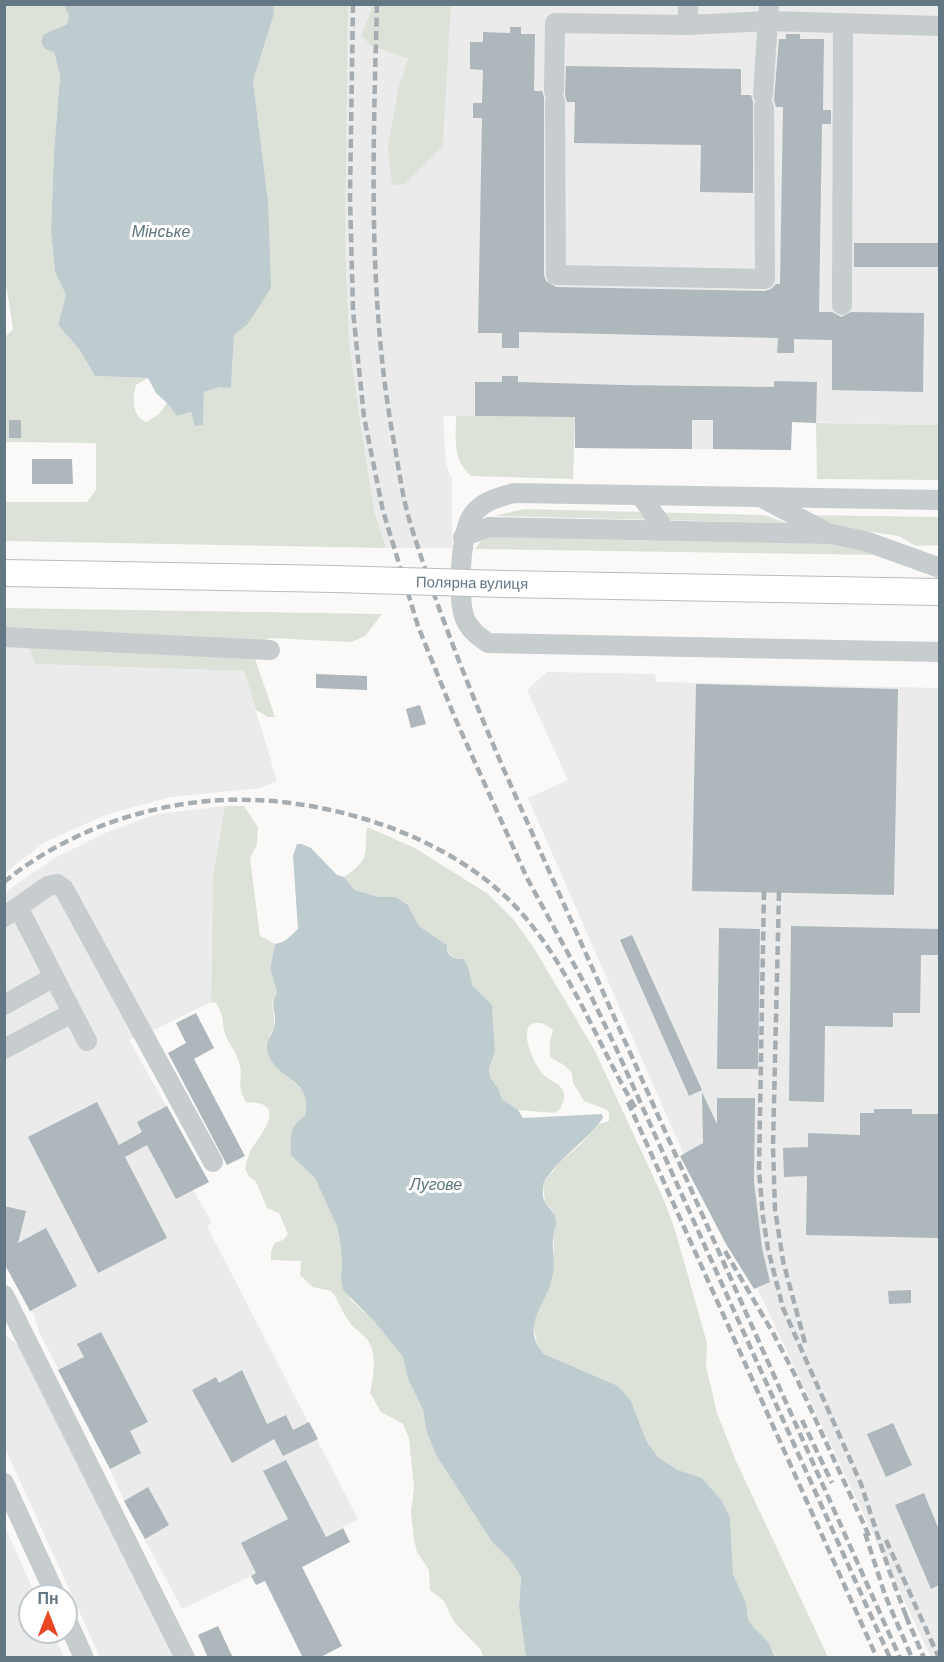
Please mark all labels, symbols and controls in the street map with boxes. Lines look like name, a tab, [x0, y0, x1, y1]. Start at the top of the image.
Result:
water label: Мінське	[132, 222, 190, 242]
street label: Полярна вулиця	[416, 573, 528, 593]
water label: Лугове	[410, 1175, 462, 1195]
north arrow	[18, 1584, 78, 1644]
text: Пн	[37, 1588, 59, 1607]

